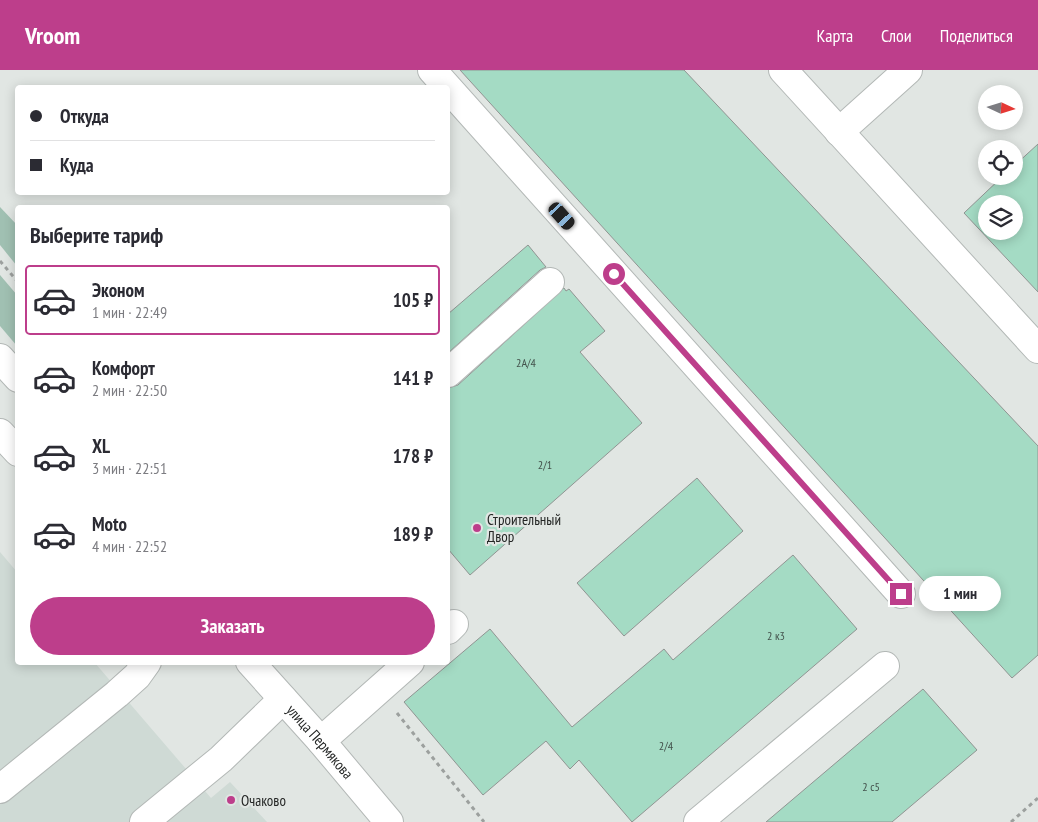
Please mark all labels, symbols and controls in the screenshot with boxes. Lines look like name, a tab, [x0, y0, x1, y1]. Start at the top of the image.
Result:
text: Vroom	[25, 20, 80, 51]
text: Карта	[816, 24, 853, 47]
text: Слои	[881, 24, 912, 47]
text: Поделиться	[940, 24, 1013, 47]
north arrow	[978, 85, 1022, 130]
map controls	[978, 85, 1023, 240]
text: Откуда	[60, 104, 109, 128]
button: locate	[978, 140, 1023, 185]
text: Куда	[60, 153, 94, 177]
button: layers	[978, 195, 1023, 240]
car	[546, 200, 577, 232]
text: Выберите тариф	[30, 221, 163, 249]
route start	[603, 263, 625, 285]
icon: car	[32, 278, 77, 323]
text: Эконом	[92, 278, 145, 302]
text: 105 ₽	[393, 288, 433, 312]
text: 1 мин · 22:49	[92, 302, 167, 322]
house number: 2А/4	[516, 355, 537, 370]
icon: car	[32, 356, 77, 401]
text: Комфорт	[92, 356, 155, 380]
text: 141 ₽	[393, 366, 433, 390]
text: 2 мин · 22:50	[92, 380, 167, 400]
icon: car	[32, 434, 77, 479]
text: XL	[92, 434, 110, 458]
text: 178 ₽	[393, 444, 433, 468]
house number: 2/1	[538, 457, 552, 472]
text: 3 мин · 22:51	[92, 458, 167, 478]
place label: Строительный Двор	[487, 510, 561, 546]
icon: car	[32, 512, 77, 557]
text: Moto	[92, 512, 127, 536]
text: 189 ₽	[393, 522, 433, 546]
marker: Строительный Двор	[471, 522, 483, 534]
text: 4 мин · 22:52	[92, 536, 167, 556]
callout: 1 мин	[918, 576, 1001, 612]
route end	[890, 583, 912, 605]
text: 1 мин	[943, 583, 977, 603]
button: Заказать	[30, 597, 435, 655]
house number: 2 к3	[767, 628, 785, 643]
street label: улица Пермякова	[283, 700, 358, 782]
house number: 2/4	[659, 738, 674, 753]
house number: 2 с5	[862, 779, 880, 794]
place label: Очаково	[241, 791, 286, 810]
marker: Очаково	[225, 794, 237, 806]

